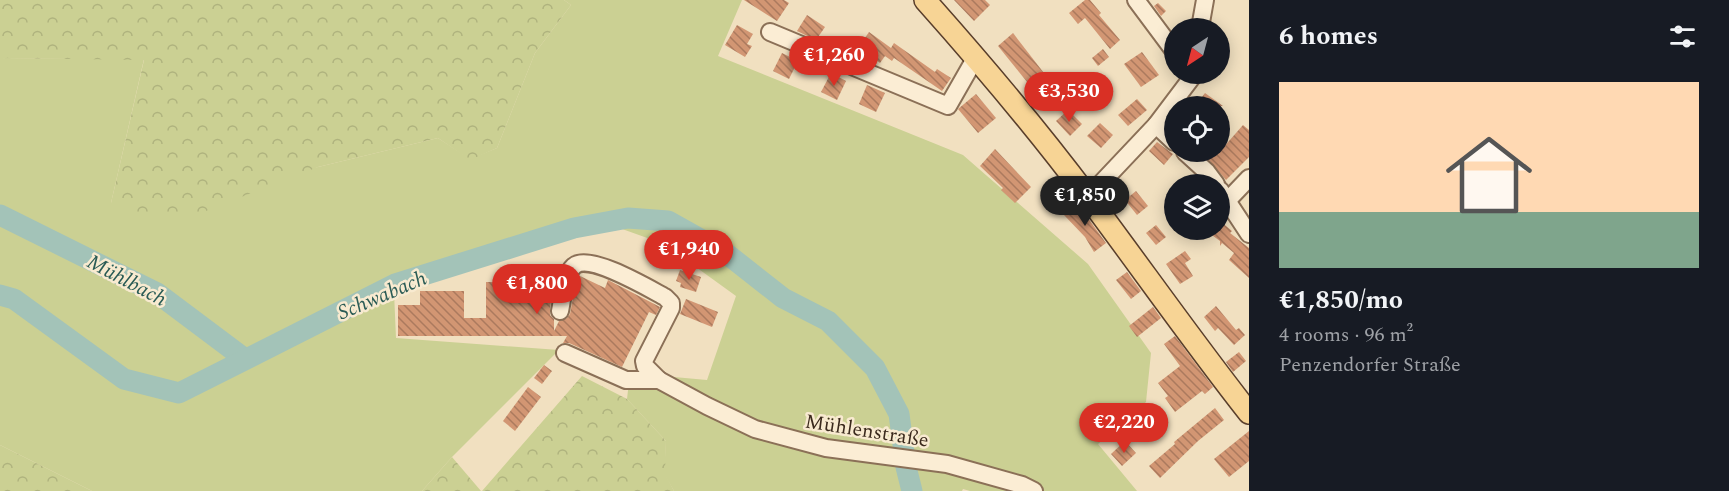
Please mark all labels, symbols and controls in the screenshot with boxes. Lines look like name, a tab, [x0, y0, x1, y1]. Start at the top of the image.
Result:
text: 6 homes	[1279, 16, 1378, 56]
north arrow	[1164, 18, 1230, 84]
map controls	[1164, 18, 1230, 240]
icon: filters	[1666, 20, 1699, 53]
pin: €1,260	[785, 36, 883, 87]
text: €1,260	[803, 40, 865, 70]
pin: €3,530	[1020, 72, 1118, 123]
text: €3,530	[1038, 76, 1100, 106]
button: locate	[1164, 96, 1230, 162]
icon: home	[1435, 121, 1543, 229]
button: layers	[1164, 174, 1230, 240]
pin: €1,850	[1036, 176, 1134, 227]
text: €1,850	[1054, 180, 1116, 210]
pin: €1,940	[640, 230, 738, 281]
text: €1,940	[658, 234, 720, 264]
water label: Mühlbach	[81, 246, 172, 315]
water label: Schwabach	[333, 263, 432, 329]
pin: €1,800	[488, 264, 586, 315]
text: €1,800	[506, 268, 568, 298]
text: €1,850/mo	[1279, 280, 1403, 320]
text: 4 rooms · 96 m²	[1279, 320, 1413, 350]
text: Penzendorfer Straße	[1279, 350, 1461, 380]
pin: €2,220	[1075, 403, 1173, 454]
street label: Mühlenstraße	[803, 406, 931, 456]
text: €2,220	[1093, 407, 1155, 437]

